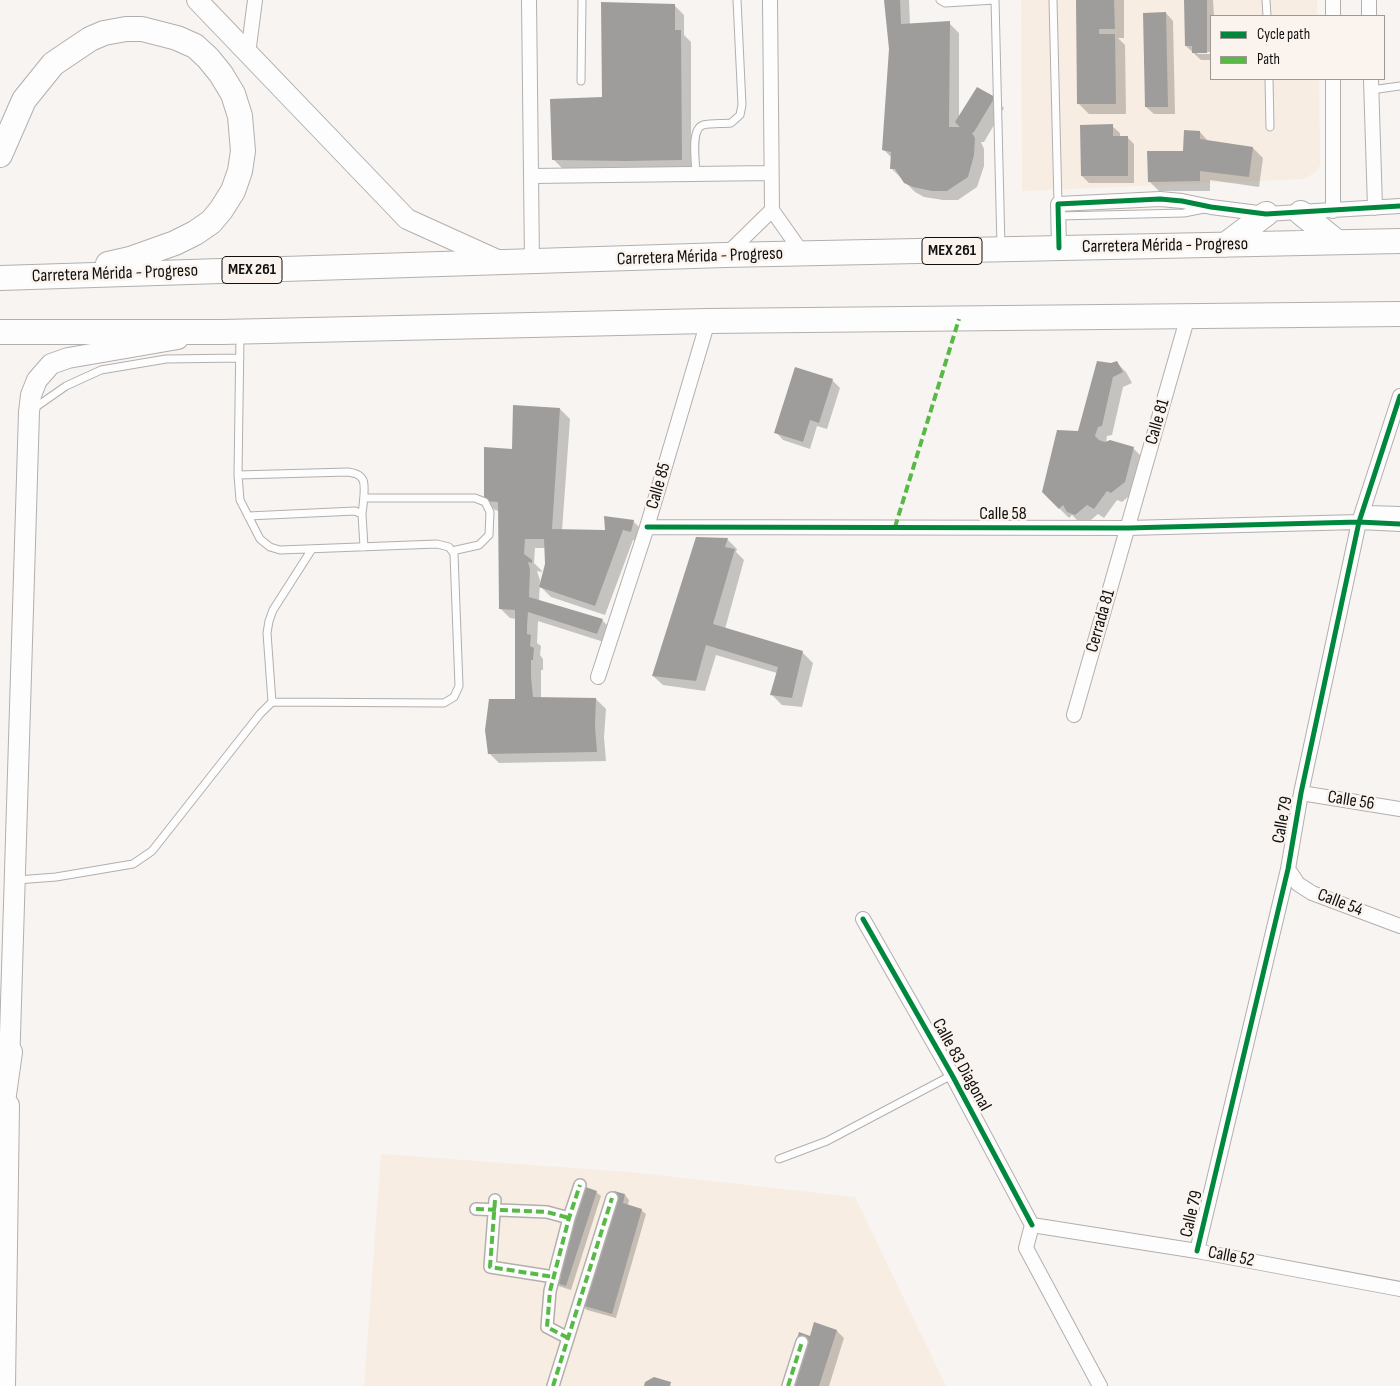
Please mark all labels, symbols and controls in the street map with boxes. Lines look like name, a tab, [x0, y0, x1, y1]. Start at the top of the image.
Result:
legend	[1210, 15, 1385, 80]
text: Cycle path	[1257, 25, 1310, 44]
text: Path	[1257, 50, 1280, 69]
street label: Carretera Mérida - Progreso	[1082, 234, 1248, 258]
road number: MEX 261	[922, 238, 982, 264]
street label: Carretera Mérida - Progreso	[617, 243, 783, 271]
road number: MEX 261	[222, 256, 282, 284]
street label: Carretera Mérida - Progreso	[32, 260, 198, 288]
street label: Calle 81	[1141, 397, 1175, 447]
street label: Calle 85	[642, 460, 676, 512]
street label: Calle 58	[979, 503, 1027, 525]
street label: Cerrada 81	[1082, 587, 1120, 655]
street label: Calle 56	[1326, 787, 1376, 815]
street label: Calle 79	[1268, 795, 1298, 845]
street label: Calle 54	[1314, 885, 1366, 921]
street label: Calle 83 Diagonal	[927, 1015, 995, 1115]
street label: Calle 79	[1176, 1189, 1208, 1239]
street label: Calle 52	[1206, 1242, 1256, 1272]

